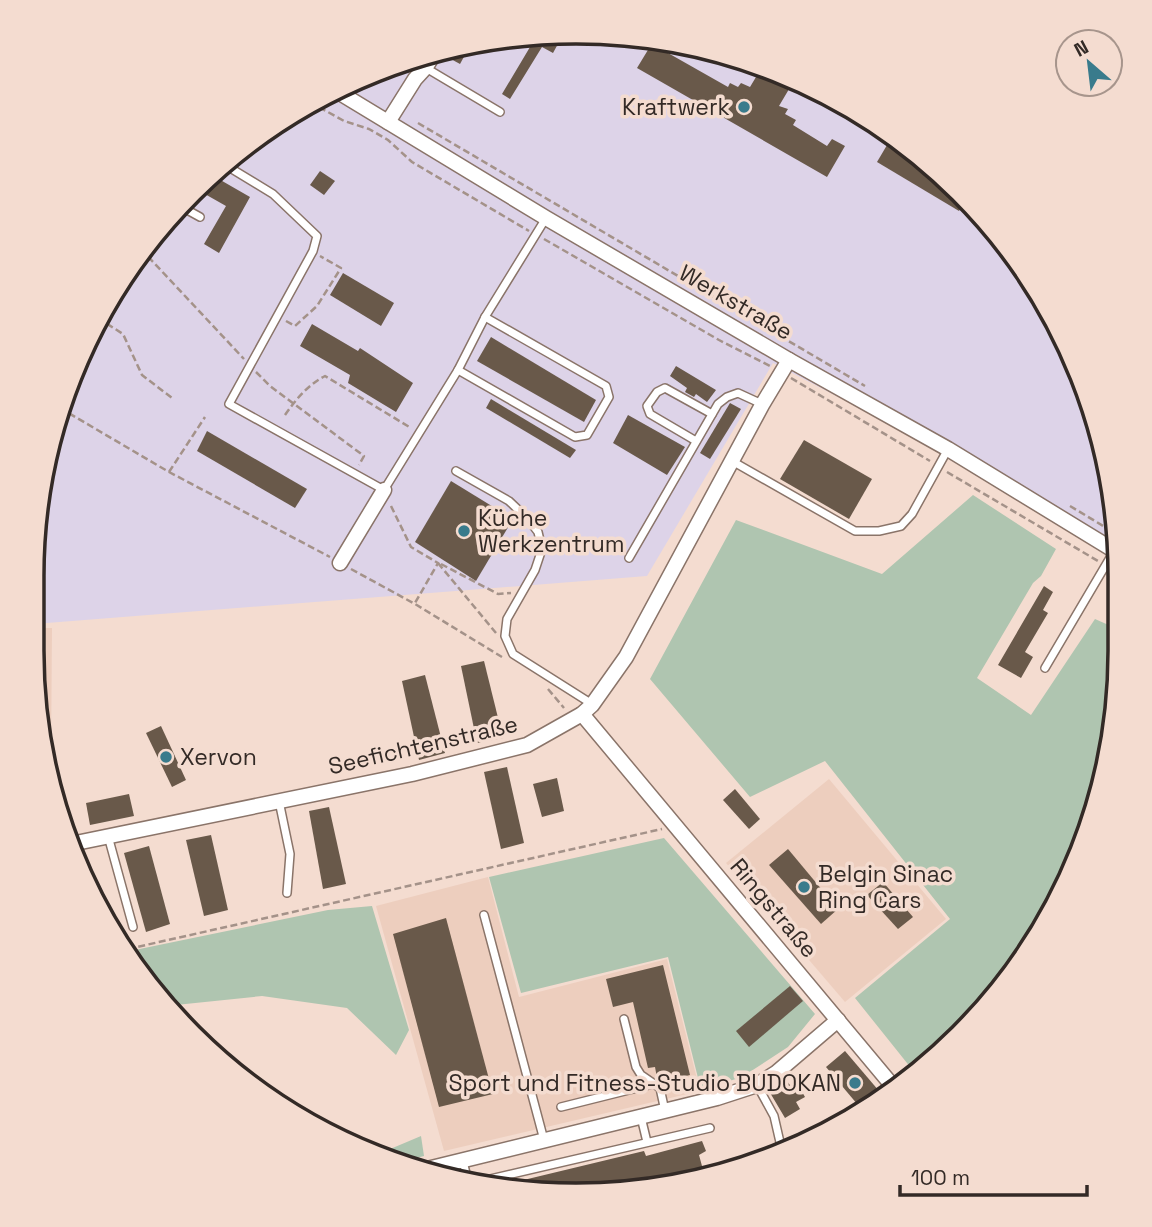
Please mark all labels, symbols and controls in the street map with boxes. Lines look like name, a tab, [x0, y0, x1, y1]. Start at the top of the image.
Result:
north arrow	[1054, 28, 1124, 98]
text: N	[1070, 34, 1093, 62]
place label: Kraftwerk	[622, 92, 730, 122]
marker: Kraftwerk	[736, 99, 752, 115]
street label: Werkstraße	[674, 257, 798, 347]
place label: Küche Werkzentrum	[478, 503, 625, 559]
marker: Küche Werkzentrum	[456, 523, 472, 539]
street label: Seefichtenstraße	[325, 709, 521, 781]
place label: Xervon	[180, 742, 257, 772]
marker: Xervon	[158, 749, 174, 765]
street label: Ringstraße	[724, 852, 824, 964]
place label: Belgin Sinac Ring Cars	[818, 859, 953, 915]
marker: Belgin Sinac Ring Cars	[796, 879, 812, 895]
place label: Sport und Fitness-Studio BUDOKAN	[448, 1068, 841, 1098]
marker: Sport und Fitness-Studio BUDOKAN	[847, 1075, 863, 1091]
scale bar	[900, 1154, 1087, 1198]
text: 100 m	[911, 1164, 970, 1191]

